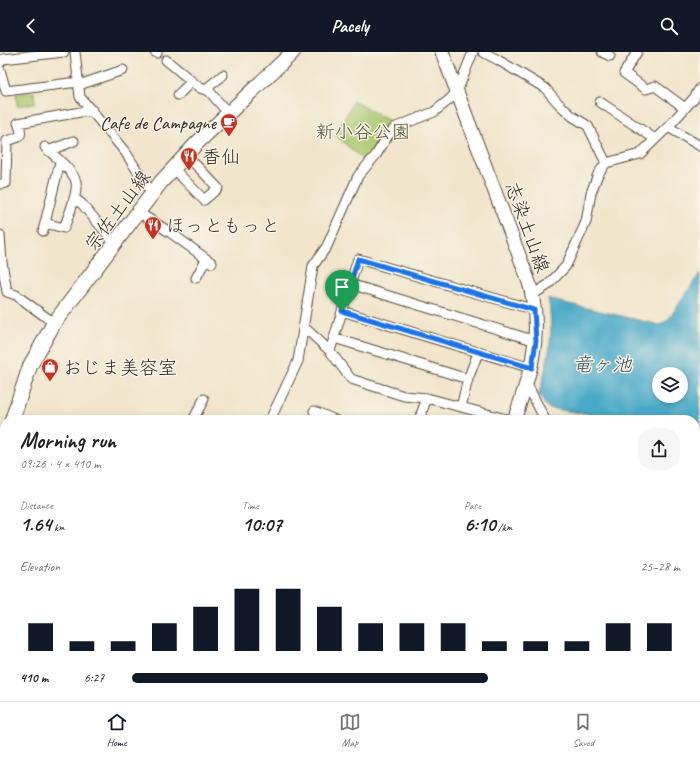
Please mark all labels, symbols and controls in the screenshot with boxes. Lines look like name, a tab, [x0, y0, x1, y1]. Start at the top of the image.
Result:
icon: back	[20, 15, 42, 37]
text: Pacely	[331, 15, 369, 37]
icon: search	[658, 15, 680, 37]
place label: Cafe de Campagne	[100, 111, 218, 135]
cafe icon: Cafe de Campagne	[219, 112, 239, 137]
park label: 新小谷公園	[315, 120, 411, 144]
place label: 香仙	[202, 145, 240, 169]
restaurant icon: 香仙	[179, 146, 199, 171]
street label: 宗佐土山線	[80, 165, 156, 256]
street label: 志染土山線	[500, 179, 555, 276]
place label: ほっともっと	[166, 214, 280, 238]
restaurant icon: ほっともっと	[143, 215, 163, 240]
pin	[325, 270, 359, 311]
icon: arrive	[331, 276, 353, 298]
water label: 竜ヶ池	[572, 352, 633, 377]
place label: おじま美容室	[63, 356, 177, 380]
shop icon: おじま美容室	[40, 357, 60, 382]
map controls	[652, 367, 688, 403]
button: layers	[652, 367, 688, 403]
text: Morning run	[20, 427, 116, 455]
button: share	[638, 428, 680, 470]
text: 09:26 · 4 × 410 m	[20, 456, 101, 472]
text: Distance	[20, 498, 53, 512]
text: Time	[242, 498, 259, 512]
text: Pace	[464, 498, 481, 512]
text: 1.64	[20, 512, 51, 537]
text: 10:07	[242, 512, 282, 537]
text: 6:10	[464, 512, 495, 537]
text: km	[51, 520, 65, 534]
text: /km	[495, 520, 512, 534]
text: Elevation	[20, 559, 60, 575]
text: 25–28 m	[640, 559, 680, 575]
text: 410 m	[20, 670, 48, 686]
text: 6:27	[84, 670, 104, 686]
tab: Home	[106, 711, 128, 749]
tab: Map	[339, 711, 361, 749]
tab: Saved	[572, 711, 594, 749]

